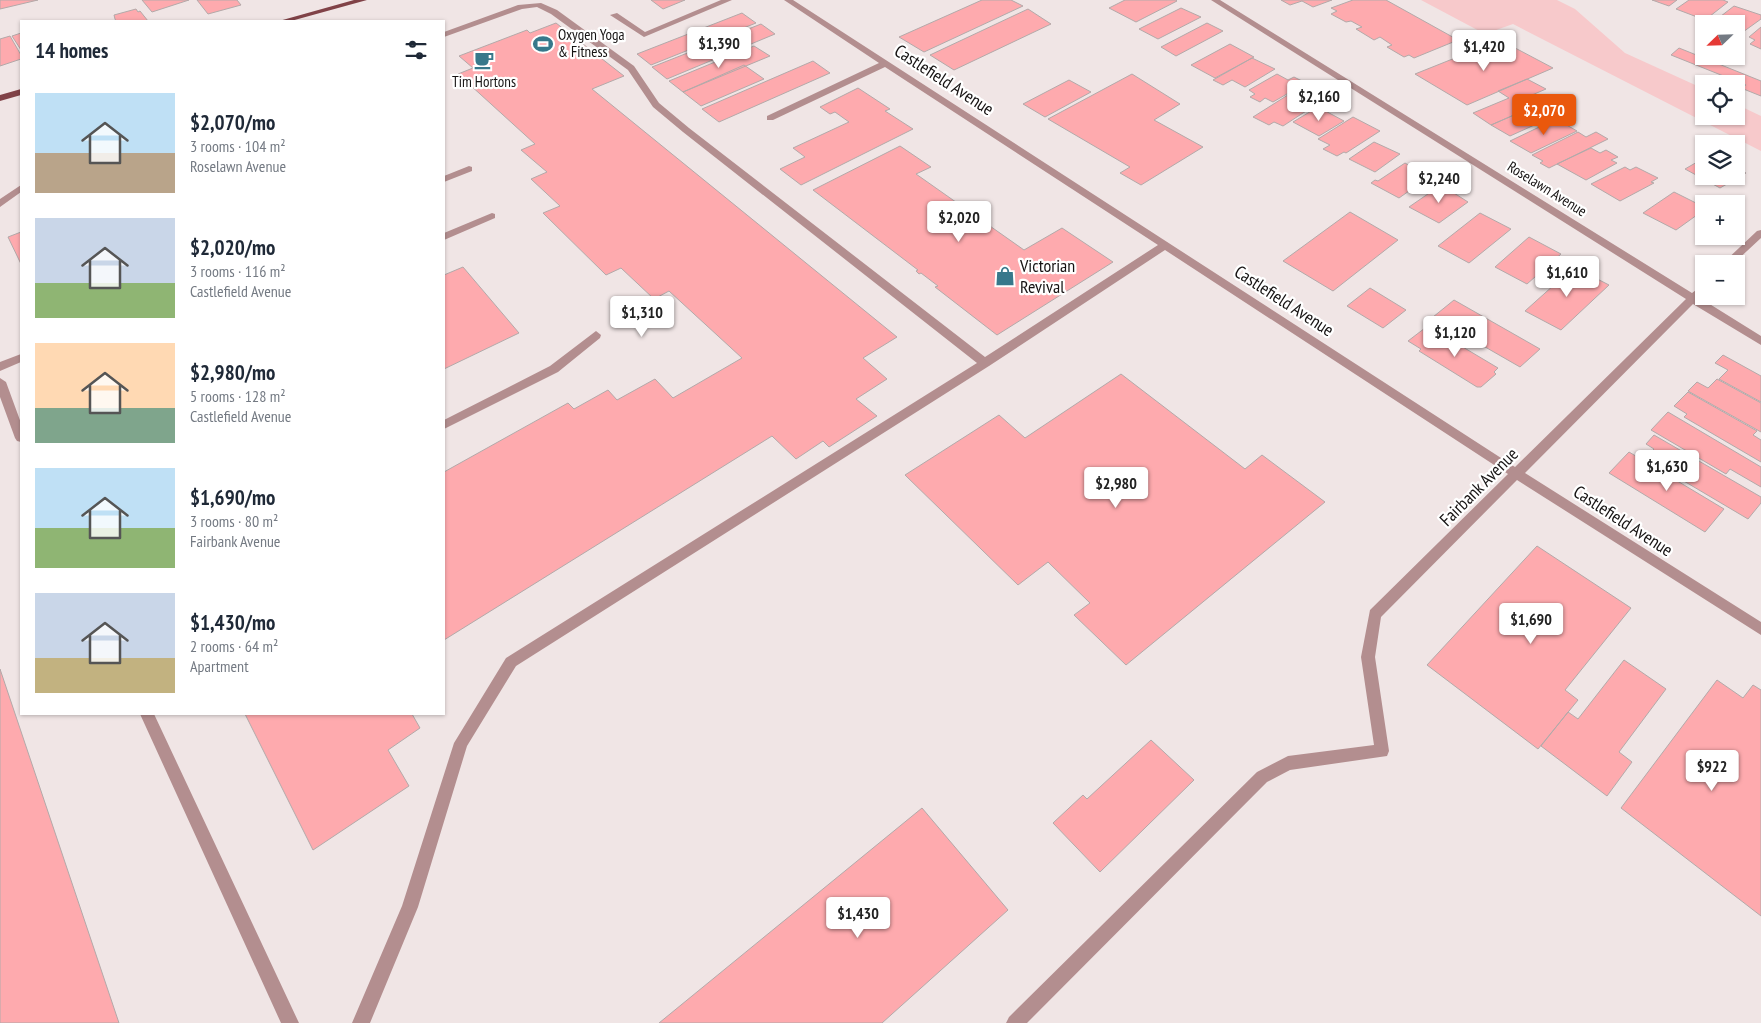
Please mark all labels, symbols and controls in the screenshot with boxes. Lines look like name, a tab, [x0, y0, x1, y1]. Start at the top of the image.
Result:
north arrow	[1695, 15, 1745, 65]
map controls	[1695, 15, 1745, 305]
place label: Oxygen Yoga & Fitness	[558, 25, 624, 61]
pin: $1,390	[678, 27, 760, 69]
pin: $1,420	[1443, 30, 1525, 72]
sports icon: Oxygen Yoga & Fitness	[532, 33, 554, 55]
text: $1,390	[698, 33, 740, 53]
icon: filters	[402, 36, 430, 64]
text: $1,420	[1463, 36, 1505, 56]
text: 14 homes	[35, 37, 108, 64]
street label: Castlefield Avenue	[890, 39, 998, 120]
cafe icon: Tim Hortons	[473, 49, 495, 71]
place label: Tim Hortons	[452, 72, 516, 91]
button: locate	[1695, 75, 1745, 125]
pin: $2,160	[1278, 80, 1360, 122]
text: $2,160	[1298, 86, 1340, 106]
pin: $2,070	[1503, 94, 1585, 136]
text: $2,070	[1523, 100, 1565, 120]
text: $2,070/mo	[190, 109, 275, 136]
icon: home	[75, 113, 135, 173]
button: layers	[1695, 135, 1745, 185]
text: 3 rooms · 104 m²	[190, 136, 286, 156]
text: Roselawn Avenue	[190, 156, 286, 176]
street label: Roselawn Avenue	[1504, 157, 1590, 220]
pin: $2,240	[1398, 162, 1480, 204]
text: $2,240	[1418, 168, 1460, 188]
button: +	[1695, 195, 1745, 245]
pin: $2,020	[918, 200, 1000, 243]
text: $2,020	[938, 207, 980, 227]
text: $2,020/mo	[190, 234, 275, 261]
icon: home	[75, 238, 135, 298]
place label: Victorian Revival	[1019, 254, 1075, 298]
button: −	[1695, 255, 1745, 305]
pin: $1,610	[1526, 256, 1608, 298]
street label: Castlefield Avenue	[1230, 260, 1338, 341]
text: 3 rooms · 116 m²	[190, 261, 286, 281]
text: $1,610	[1546, 262, 1588, 282]
shop icon: Victorian Revival	[994, 265, 1016, 287]
text: Castlefield Avenue	[190, 281, 291, 301]
pin: $1,310	[601, 296, 683, 338]
text: $1,310	[621, 302, 663, 322]
pin: $1,120	[1414, 316, 1496, 358]
text: $1,120	[1434, 322, 1476, 342]
text: $2,980/mo	[190, 359, 275, 386]
icon: home	[75, 363, 135, 423]
text: 5 rooms · 128 m²	[190, 386, 286, 406]
text: Castlefield Avenue	[190, 406, 291, 426]
street label: Fairbank Avenue	[1435, 443, 1523, 531]
pin: $1,630	[1626, 450, 1708, 492]
text: $1,630	[1646, 456, 1688, 476]
pin: $2,980	[1075, 466, 1157, 509]
text: $2,980	[1095, 473, 1137, 493]
street label: Castlefield Avenue	[1569, 480, 1677, 561]
text: $1,690/mo	[190, 484, 275, 511]
icon: home	[75, 488, 135, 548]
text: 3 rooms · 80 m²	[190, 511, 278, 531]
text: Fairbank Avenue	[190, 531, 280, 551]
pin: $1,690	[1490, 602, 1572, 645]
text: $1,430/mo	[190, 609, 275, 636]
text: $1,690	[1510, 609, 1552, 629]
icon: home	[75, 613, 135, 673]
text: 2 rooms · 64 m²	[190, 636, 278, 656]
text: Apartment	[190, 656, 249, 676]
pin: $922	[1682, 750, 1742, 792]
text: $922	[1697, 756, 1727, 776]
pin: $1,430	[817, 896, 899, 939]
text: $1,430	[837, 903, 879, 923]

